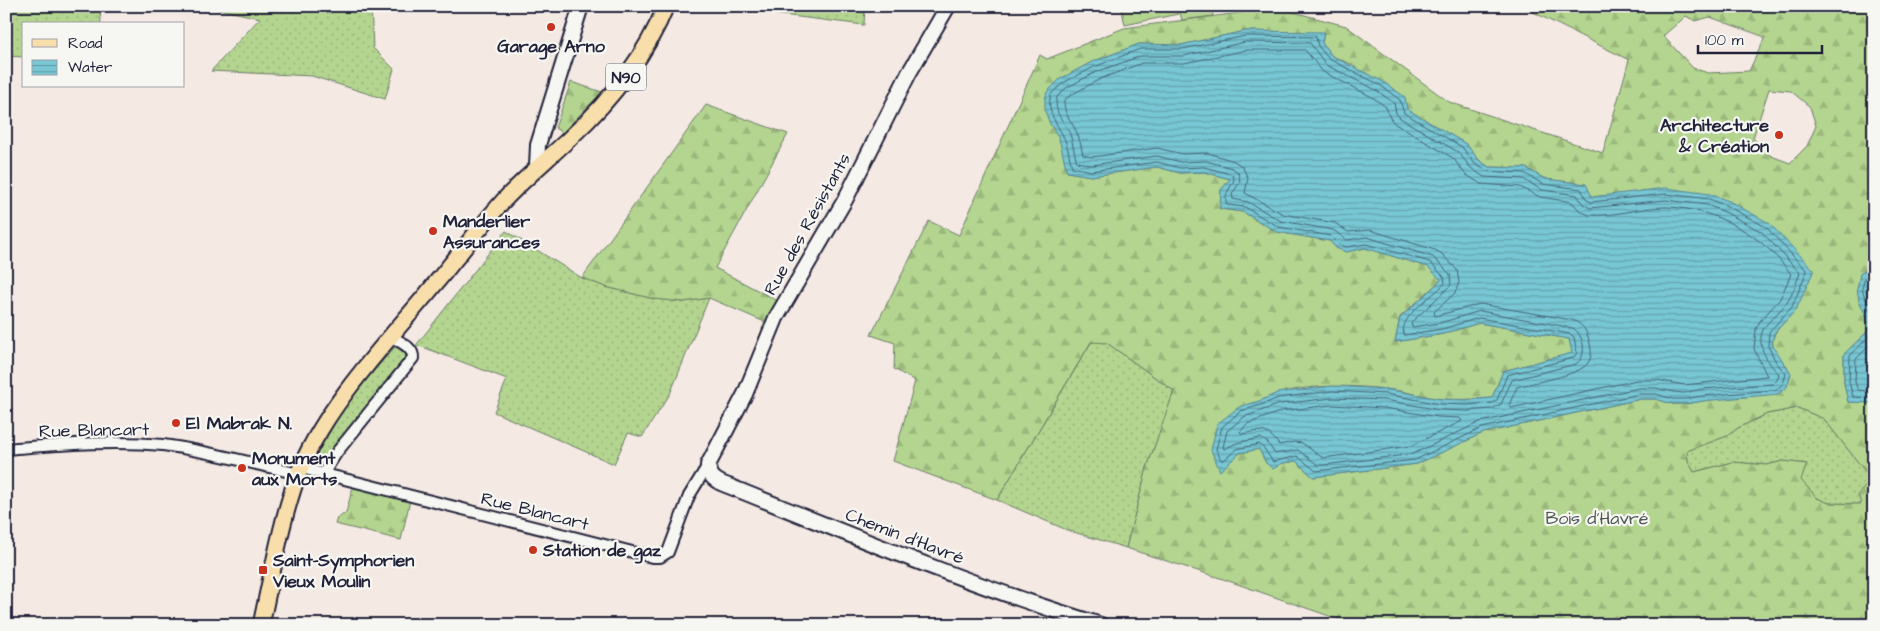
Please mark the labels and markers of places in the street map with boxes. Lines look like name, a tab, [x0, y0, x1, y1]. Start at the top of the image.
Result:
marker: Garage Arno	[545, 21, 557, 33]
place label: Garage Arno	[497, 34, 606, 60]
place label: Architecture & Création	[1660, 113, 1769, 159]
marker: Architecture & Création	[1773, 129, 1785, 141]
place label: Manderlier Assurances	[443, 209, 540, 255]
marker: Manderlier Assurances	[427, 225, 439, 237]
place label: El Mabrak N.	[186, 411, 292, 436]
marker: El Mabrak N.	[170, 417, 182, 429]
place label: Monument aux Morts	[251, 446, 337, 492]
marker: Monument aux Morts	[236, 462, 248, 474]
place label: Station de gaz	[542, 538, 662, 564]
marker: Station de gaz	[527, 544, 539, 556]
place label: Saint-Symphorien Vieux Moulin	[272, 548, 414, 594]
marker: Saint-Symphorien Vieux Moulin	[257, 564, 269, 576]

